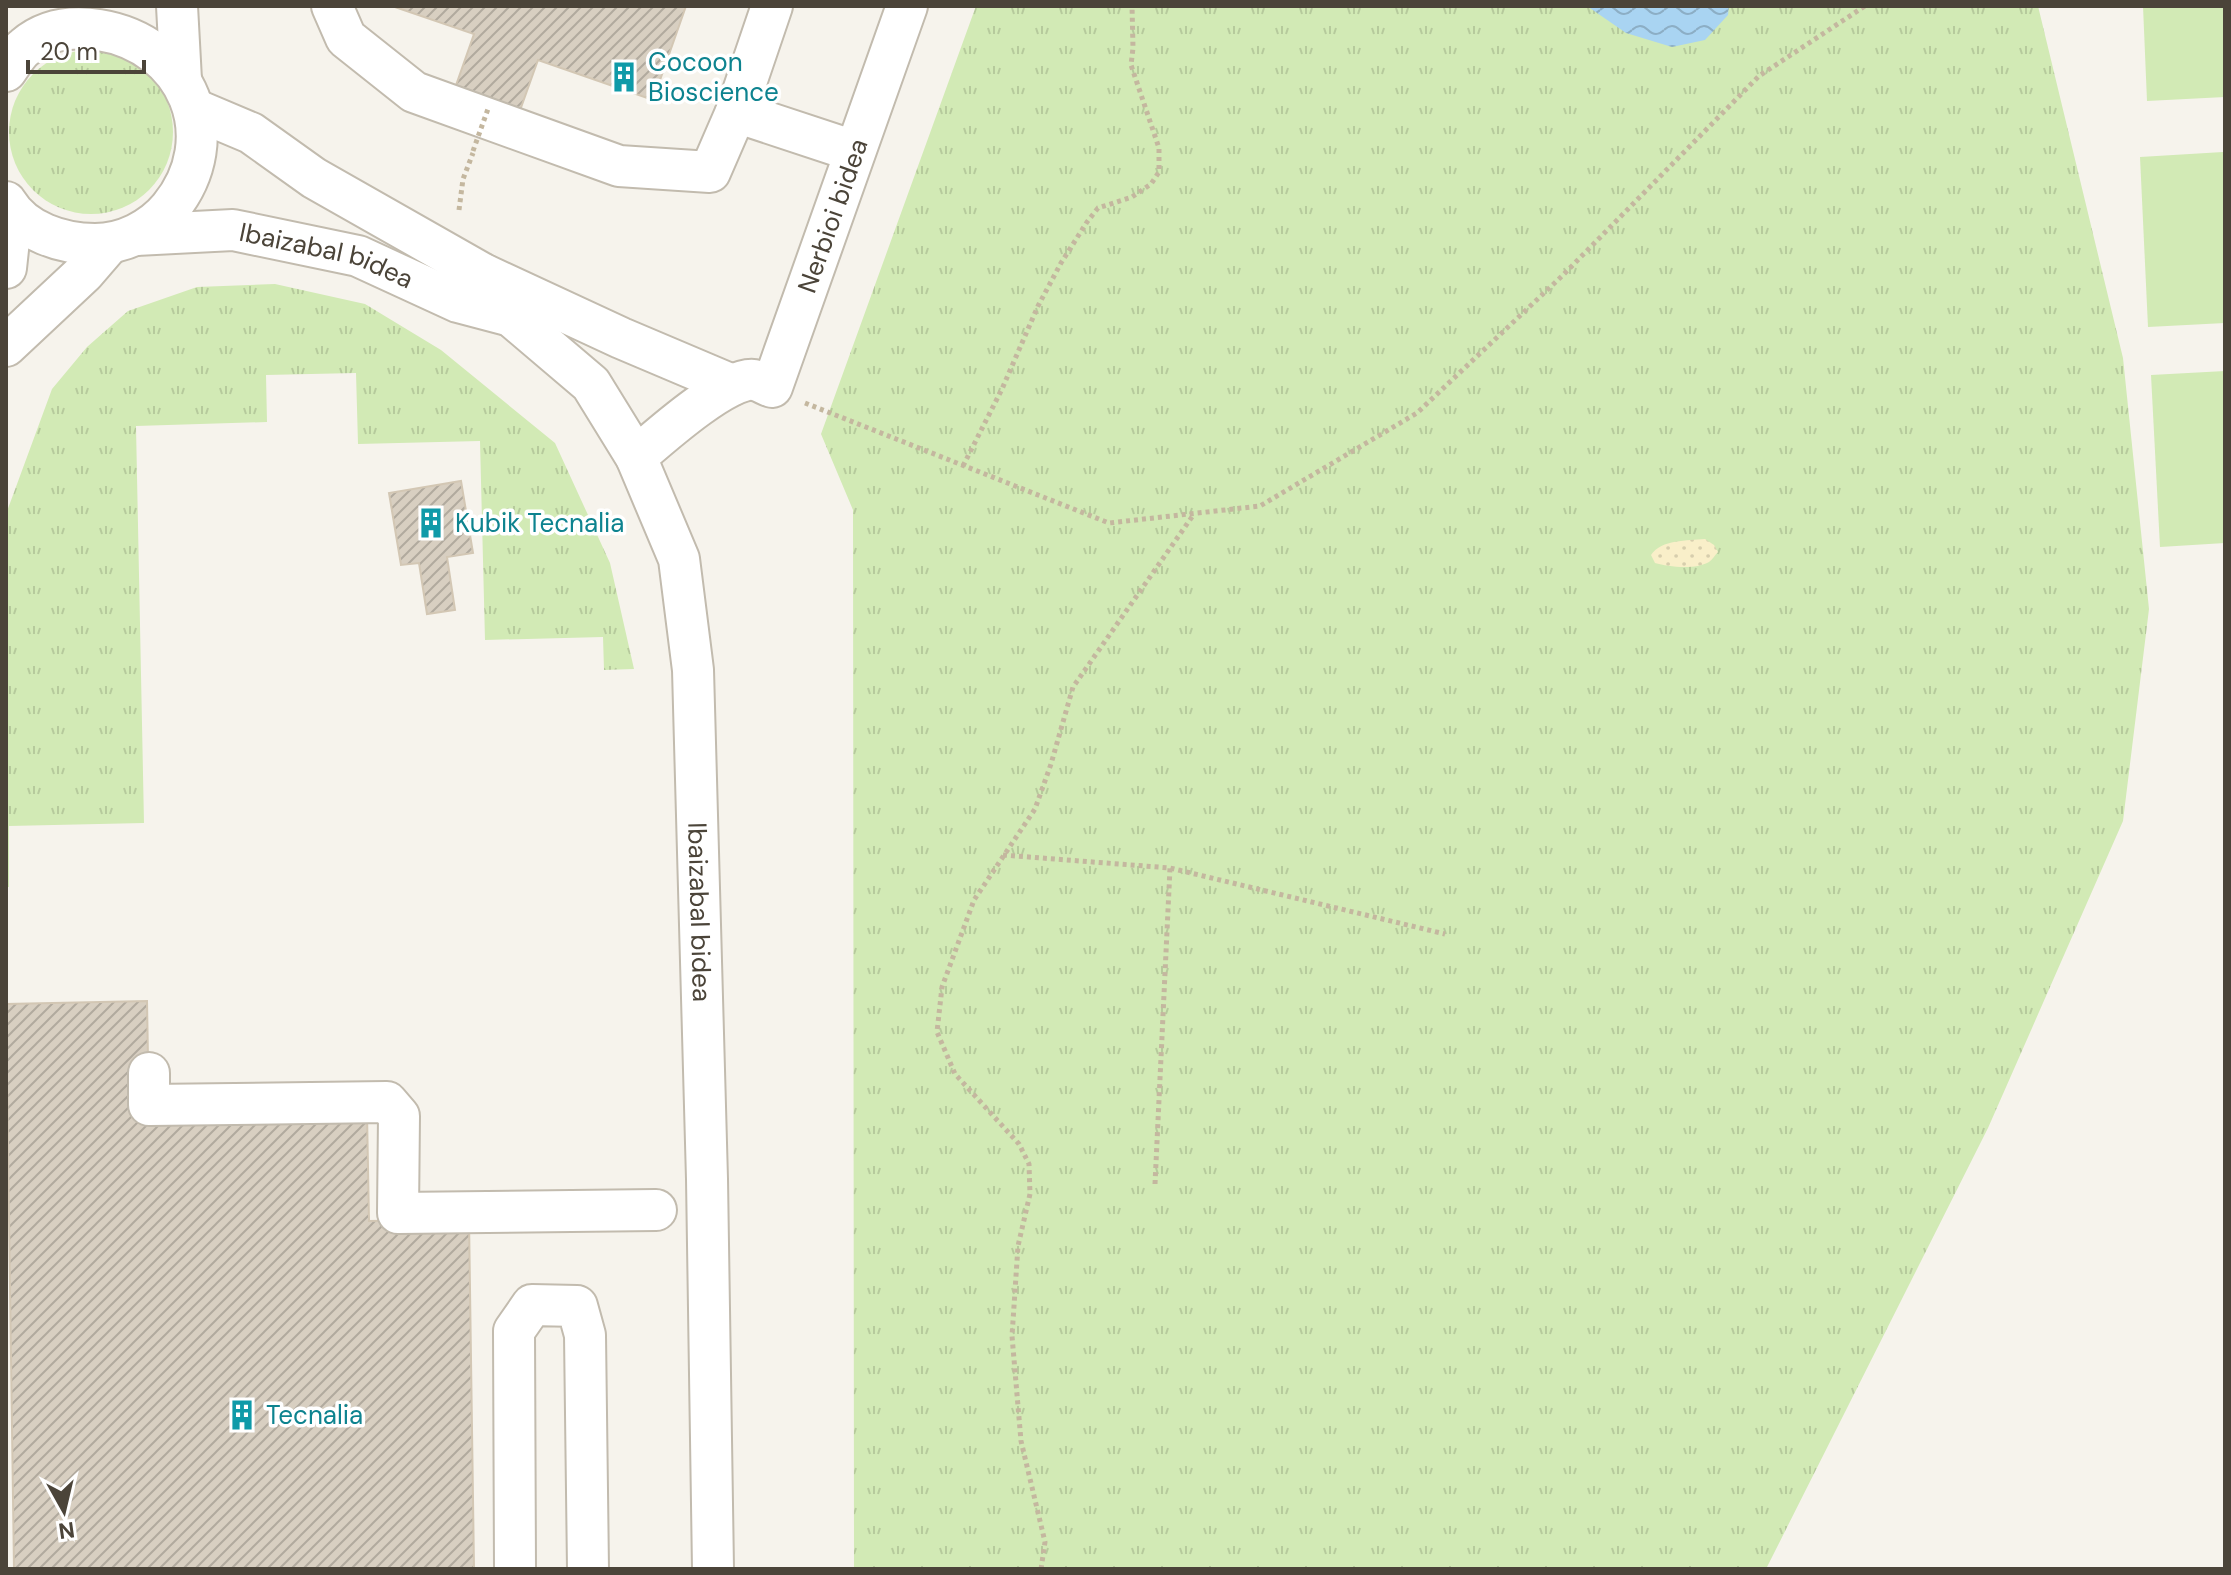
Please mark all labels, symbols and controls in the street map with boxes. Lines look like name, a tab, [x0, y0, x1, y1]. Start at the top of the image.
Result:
scale bar	[28, 24, 144, 74]
text: 20 m	[40, 36, 98, 67]
place label: Cocoon Bioscience	[648, 45, 779, 109]
building icon: Cocoon Bioscience	[607, 60, 641, 94]
street label: Nerbioi bidea	[790, 134, 876, 297]
street label: Ibaizabal bidea	[236, 215, 419, 296]
building icon: Kubik Tecnalia	[414, 506, 448, 540]
place label: Kubik Tecnalia	[455, 506, 624, 540]
street label: Ibaizabal bidea	[680, 822, 719, 1002]
building icon: Tecnalia	[225, 1398, 259, 1432]
place label: Tecnalia	[266, 1398, 363, 1432]
north arrow	[24, 1471, 104, 1551]
text: N	[57, 1515, 77, 1546]

